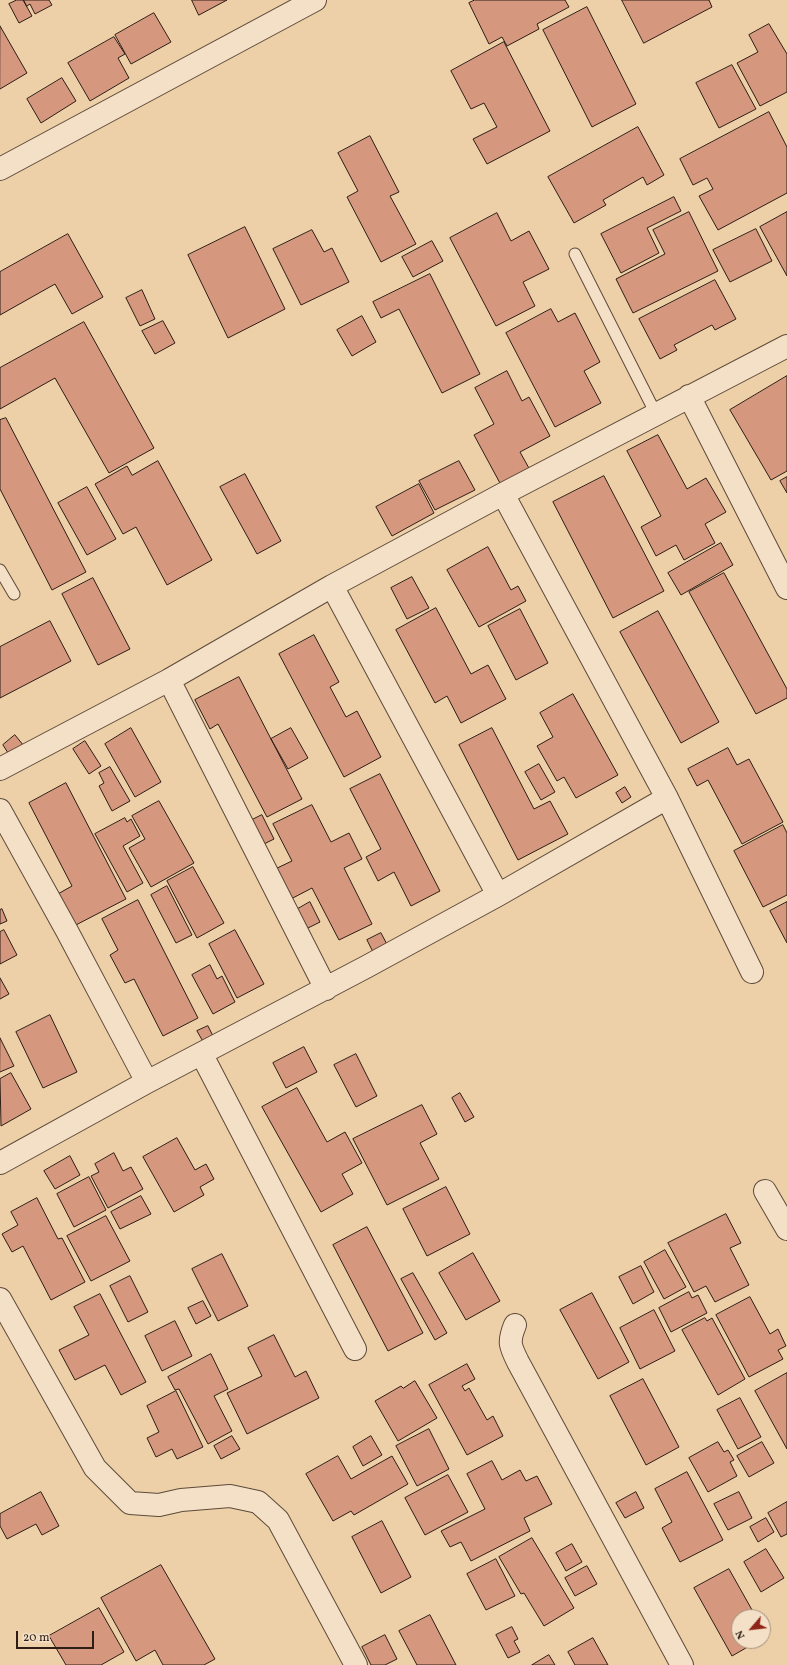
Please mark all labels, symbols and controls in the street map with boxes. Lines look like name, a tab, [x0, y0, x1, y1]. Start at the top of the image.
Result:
north arrow	[731, 1609, 771, 1649]
scale bar	[18, 1623, 96, 1649]
text: N	[732, 1627, 749, 1641]
text: 20 m	[23, 1630, 50, 1646]

